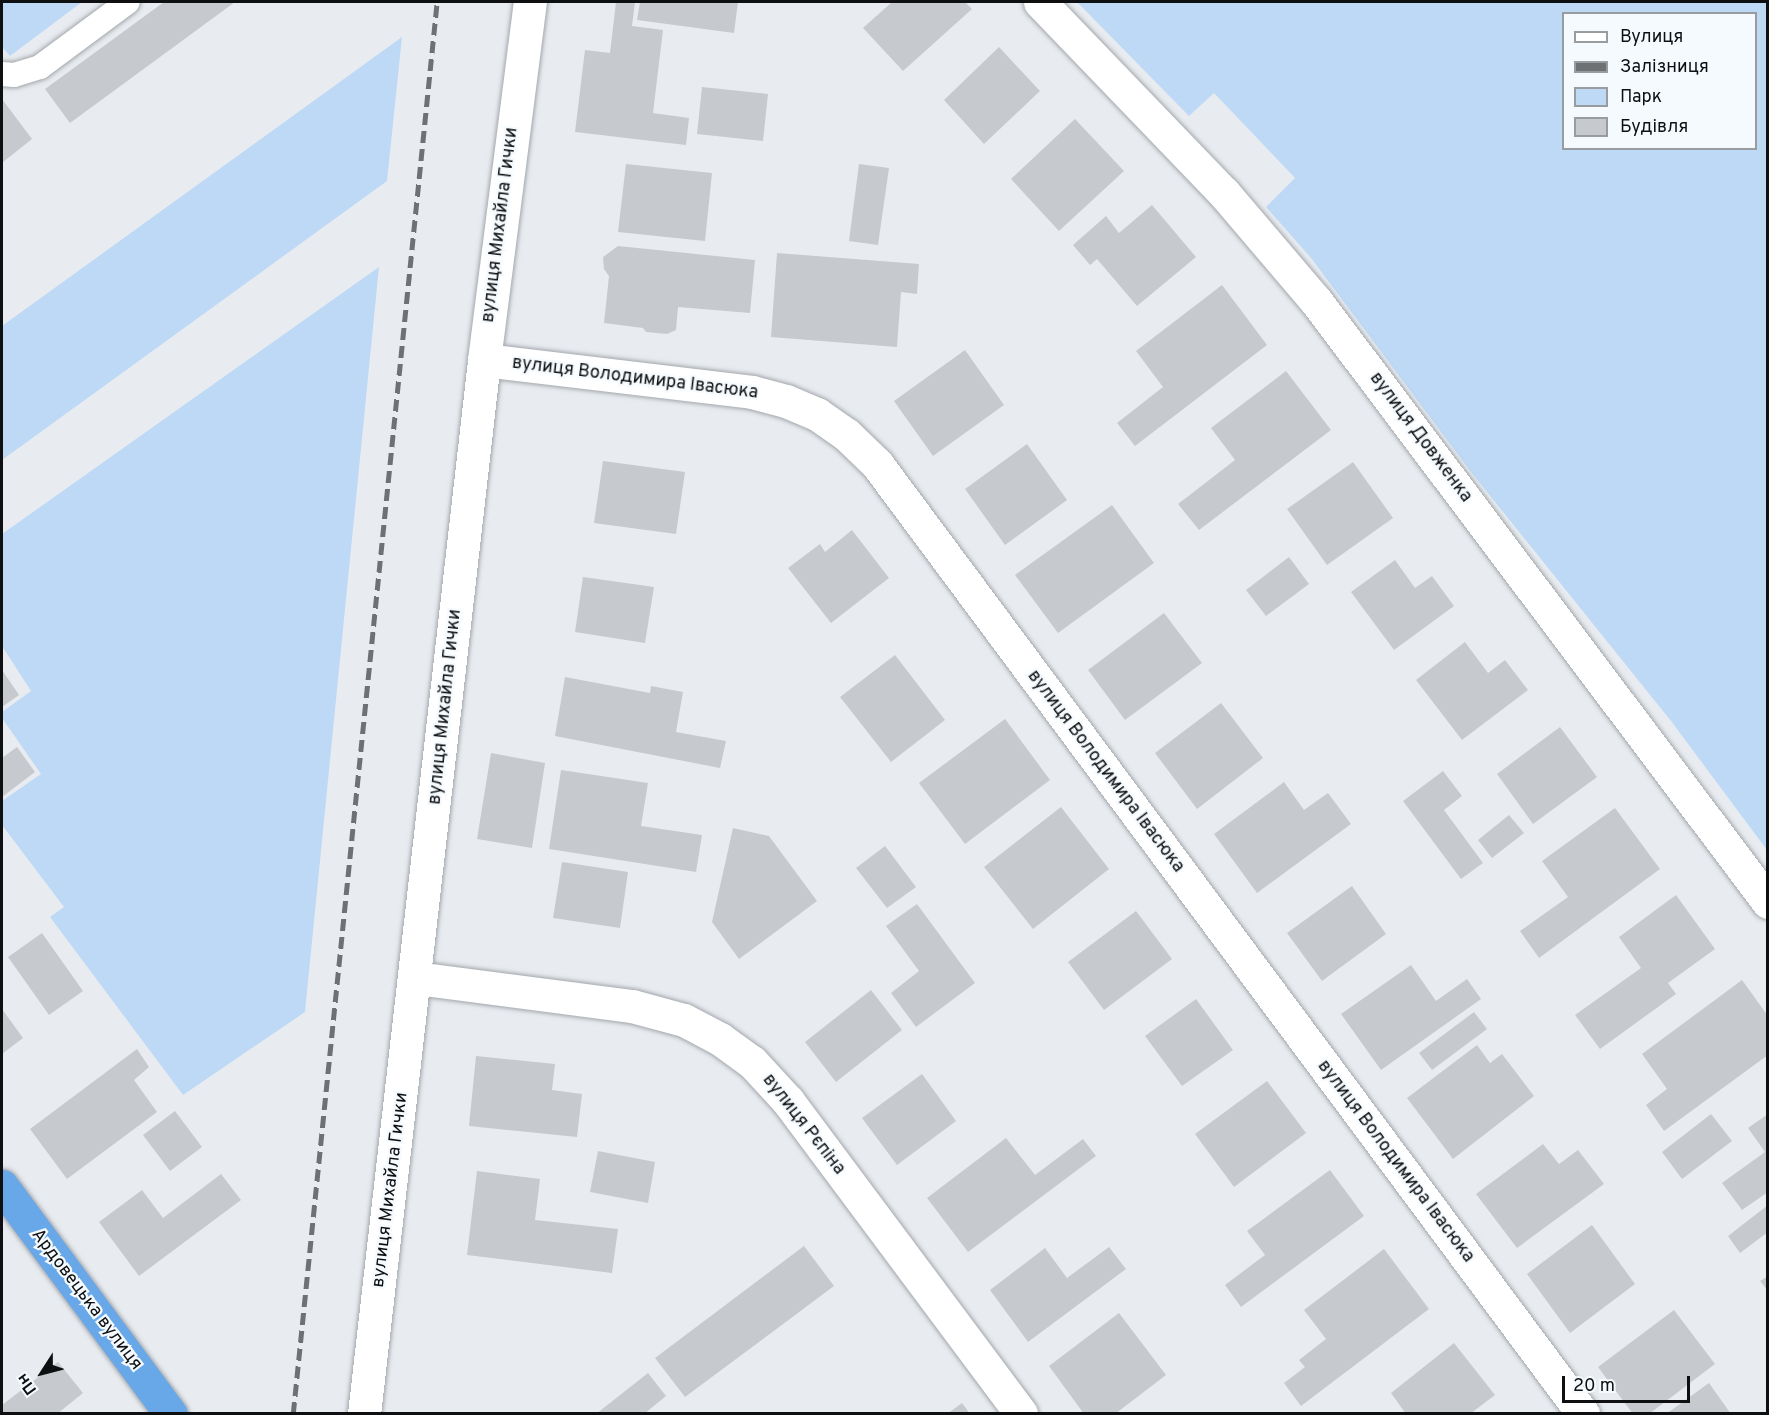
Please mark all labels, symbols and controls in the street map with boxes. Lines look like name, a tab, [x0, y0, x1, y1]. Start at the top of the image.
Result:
legend	[1562, 12, 1757, 150]
text: Вулиця	[1620, 26, 1683, 49]
text: Залізниця	[1620, 56, 1709, 79]
text: Парк	[1620, 86, 1662, 109]
text: Будівля	[1620, 116, 1688, 139]
street label: вулиця Михайла Гички	[478, 126, 524, 324]
street label: вулиця Володимира Івасюка	[511, 353, 759, 405]
street label: вулиця Довженка	[1364, 369, 1476, 507]
street label: вулиця Михайла Гички	[425, 608, 467, 806]
street label: вулиця Володимира Івасюка	[1022, 667, 1188, 877]
street label: вулиця Володимира Івасюка	[1312, 1057, 1478, 1267]
street label: вулиця Рєпіна	[757, 1070, 849, 1180]
street label: вулиця Михайла Гички	[368, 1091, 414, 1289]
street label: Ардовецька вулиця	[26, 1225, 146, 1375]
north arrow	[12, 1343, 72, 1403]
scale bar	[1565, 1364, 1692, 1402]
text: Пн	[13, 1369, 42, 1398]
text: 20 m	[1573, 1375, 1615, 1398]

